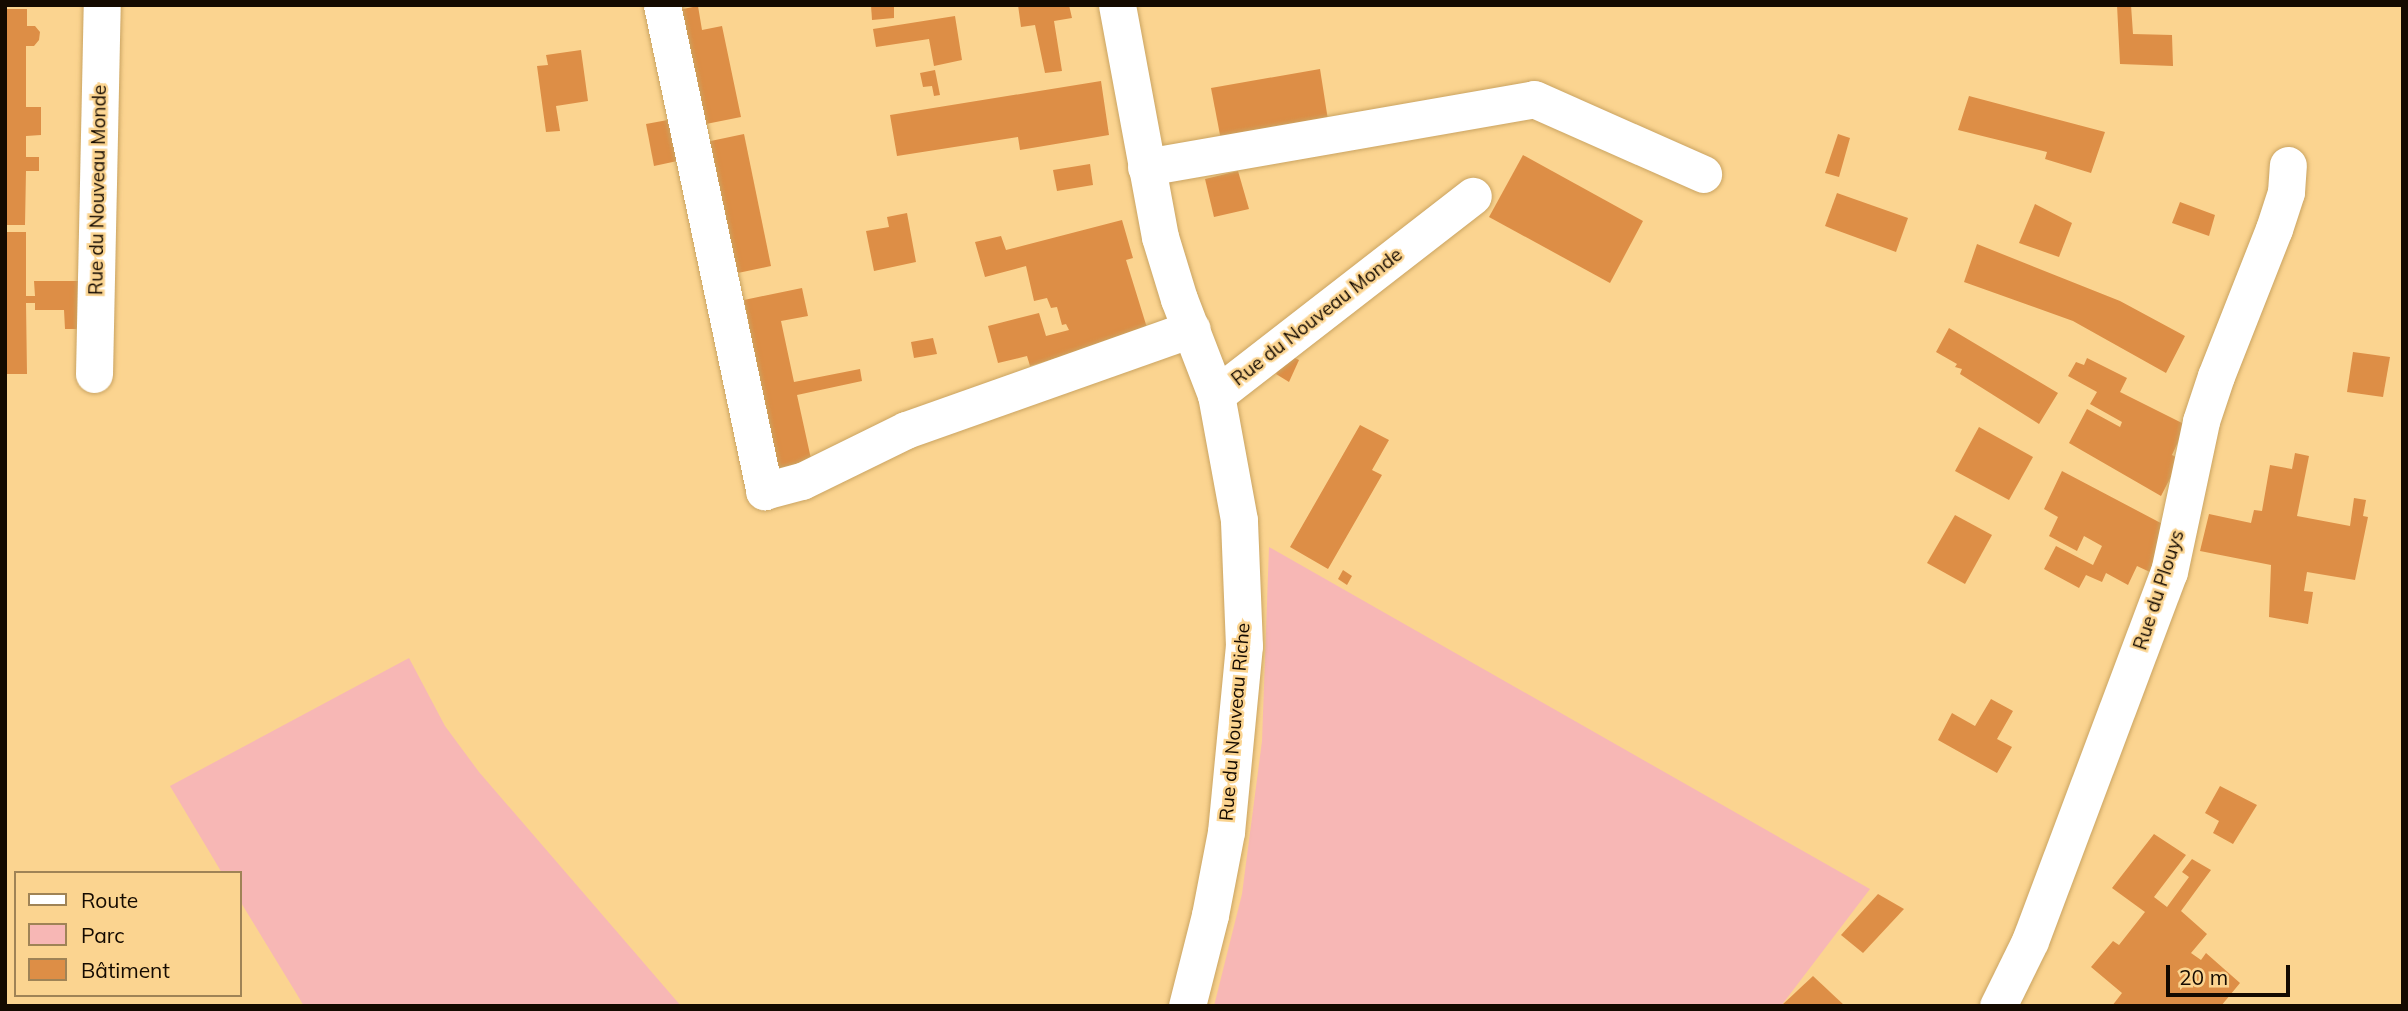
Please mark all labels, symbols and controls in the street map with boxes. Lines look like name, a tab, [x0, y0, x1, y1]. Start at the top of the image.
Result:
street label: Rue du Nouveau Monde	[85, 85, 111, 295]
street label: Rue du Nouveau Monde	[1227, 243, 1407, 391]
street label: Rue du Plouys	[2129, 527, 2189, 653]
street label: Rue du Nouveau Riche	[1215, 622, 1255, 822]
legend	[14, 871, 242, 997]
text: Route	[81, 887, 138, 913]
text: Parc	[81, 922, 125, 948]
scale bar	[2170, 951, 2294, 995]
text: Bâtiment	[81, 957, 170, 983]
text: 20 m	[2179, 964, 2228, 990]

